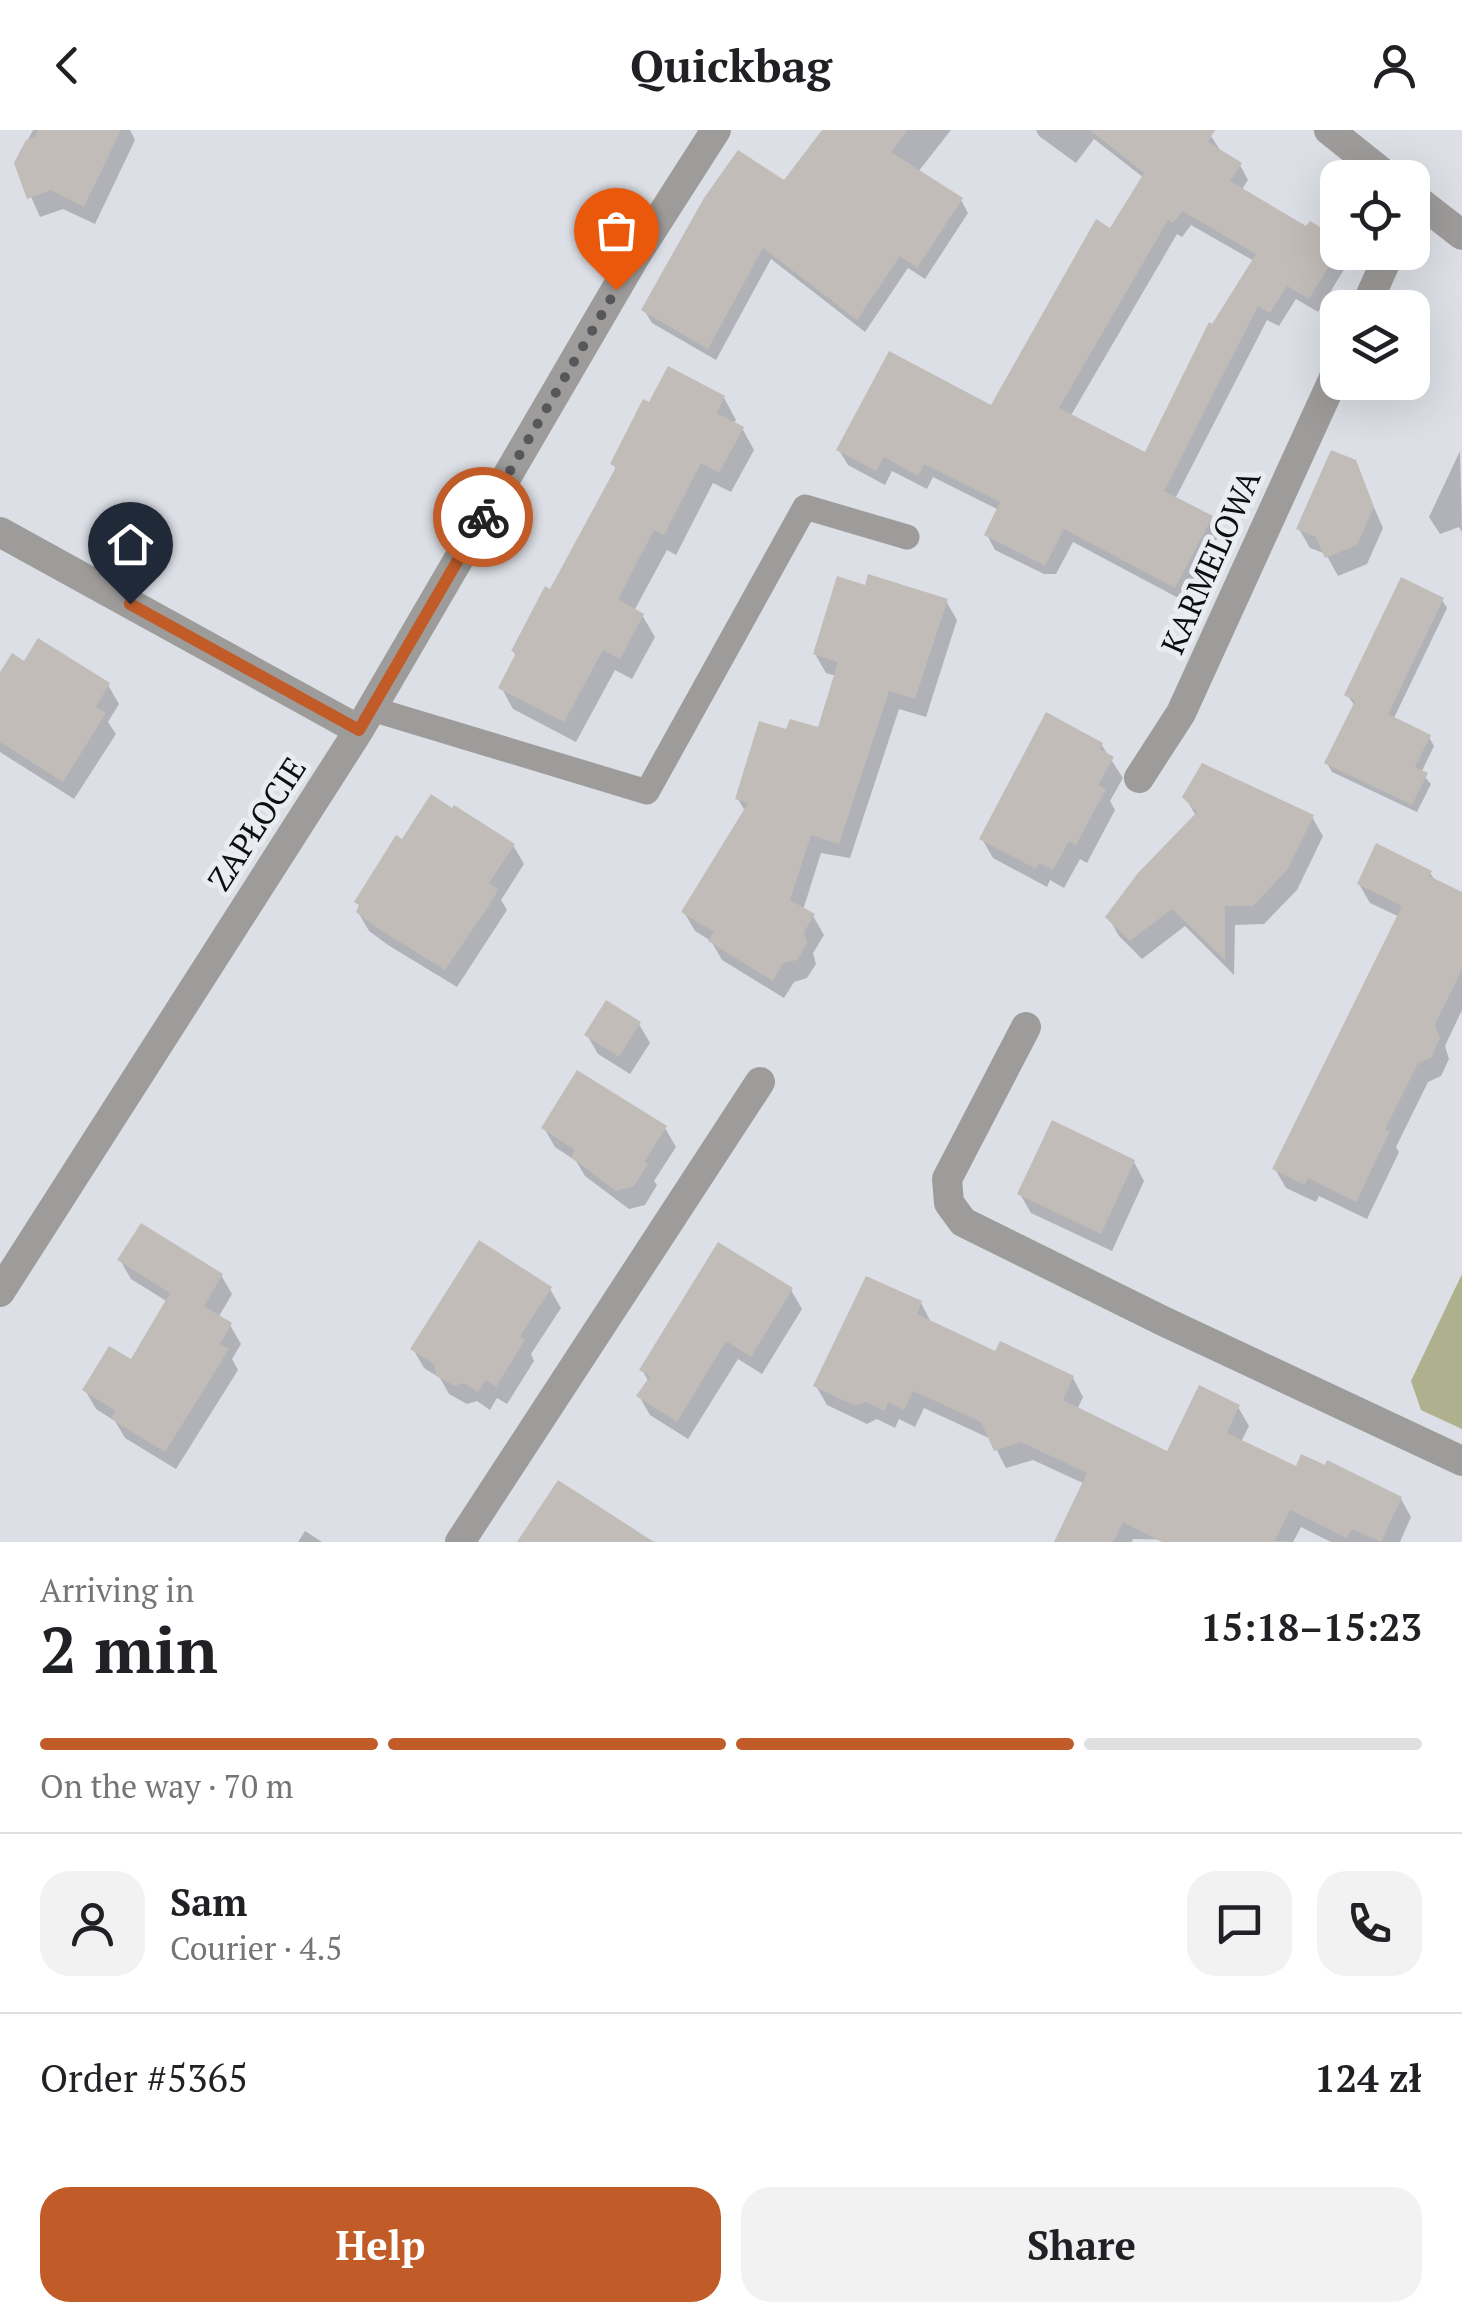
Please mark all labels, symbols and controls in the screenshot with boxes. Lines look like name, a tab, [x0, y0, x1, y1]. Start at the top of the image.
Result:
text: Quickbag	[630, 35, 832, 95]
icon: back	[40, 38, 95, 93]
icon: person	[1367, 38, 1422, 93]
map controls	[1320, 160, 1430, 400]
button: locate	[1320, 160, 1430, 270]
pin	[574, 188, 659, 291]
icon: bag	[589, 203, 644, 258]
button: layers	[1320, 290, 1430, 400]
street label: KARMELOWA	[1151, 463, 1269, 660]
courier	[433, 467, 533, 567]
icon: bike	[456, 490, 511, 545]
pin	[88, 502, 173, 605]
icon: home	[103, 517, 158, 572]
street label: ZAPŁOCIE	[197, 749, 315, 898]
text: Arriving in	[40, 1569, 194, 1611]
text: 15:18–15:23	[1200, 1602, 1422, 1652]
text: 2 min	[40, 1605, 218, 1692]
text: On the way · 70 m	[40, 1765, 293, 1807]
button: person	[40, 1871, 145, 1976]
button: chat	[1187, 1871, 1292, 1976]
button: phone	[1317, 1871, 1422, 1976]
text: Sam	[170, 1877, 247, 1927]
text: Courier · 4.5	[170, 1927, 342, 1969]
text: Order #5365	[40, 2053, 248, 2103]
text: 124 zł	[1314, 2053, 1422, 2103]
button: Help	[40, 2187, 721, 2302]
button: Share	[741, 2187, 1422, 2302]

